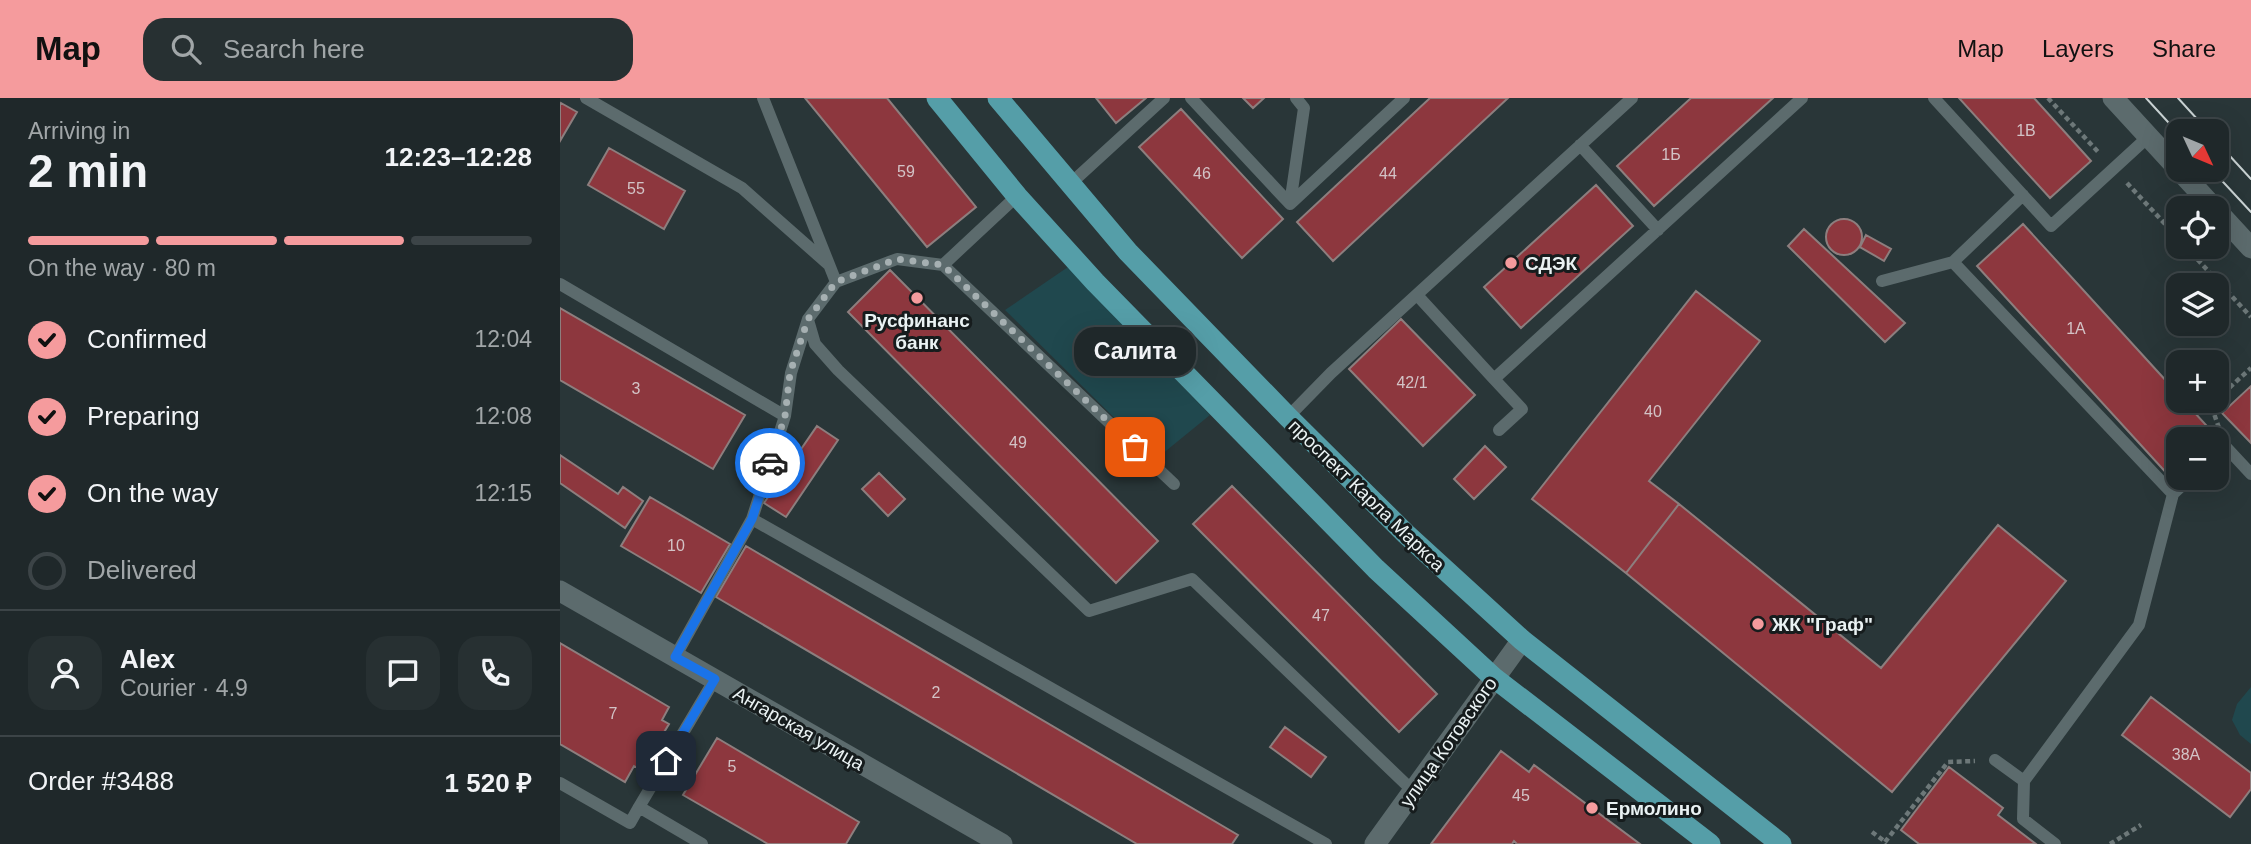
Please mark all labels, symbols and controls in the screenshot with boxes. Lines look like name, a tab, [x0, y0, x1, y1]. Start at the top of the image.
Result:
search box	[143, 18, 633, 81]
text: Map	[35, 30, 101, 67]
icon: search	[167, 30, 205, 68]
text: Search here	[223, 34, 365, 64]
text: Map	[1957, 35, 2004, 62]
text: Layers	[2042, 35, 2114, 62]
text: Share	[2152, 35, 2216, 62]
text: Arriving in	[28, 118, 130, 144]
north arrow	[2166, 119, 2230, 182]
map controls	[2166, 119, 2229, 490]
house number: 1В	[2016, 122, 2036, 139]
text: 12:23–12:28	[385, 142, 532, 172]
text: 2 min	[28, 145, 148, 197]
house number: 1Б	[1661, 146, 1681, 163]
house number: 59	[897, 163, 915, 180]
house number: 46	[1193, 165, 1211, 182]
house number: 44	[1379, 165, 1397, 182]
house number: 55	[627, 180, 645, 197]
button: locate	[2166, 196, 2229, 259]
place label: СДЭК	[1525, 253, 1578, 274]
text: On the way · 80 m	[28, 255, 216, 281]
marker: СДЭК	[1503, 255, 1519, 271]
button: layers	[2166, 273, 2229, 336]
marker: Русфинанс банк	[909, 290, 925, 306]
place label: Русфинанс банк	[864, 310, 970, 353]
house number: 1А	[2066, 320, 2086, 337]
icon: check	[28, 321, 66, 359]
text: Confirmed	[87, 324, 207, 354]
text: 12:04	[474, 326, 532, 352]
callout: Салита	[1074, 328, 1196, 377]
text: Салита	[1094, 338, 1176, 364]
button: +	[2166, 350, 2229, 413]
house number: 42/1	[1396, 374, 1428, 391]
house number: 3	[632, 380, 641, 397]
icon: check	[28, 398, 66, 436]
text: Preparing	[87, 401, 200, 431]
text: 12:08	[474, 403, 532, 429]
house number: 40	[1644, 403, 1662, 420]
street label: проспект Карла Маркса	[1284, 415, 1449, 576]
pin	[1105, 417, 1165, 477]
button: −	[2166, 427, 2229, 490]
courier	[735, 428, 805, 498]
icon: bag	[1116, 428, 1154, 466]
house number: 49	[1009, 434, 1027, 451]
icon: car	[751, 444, 789, 482]
icon: check	[28, 475, 66, 513]
text: On the way	[87, 478, 219, 508]
text: 12:15	[474, 480, 532, 506]
house number: 10	[667, 537, 685, 554]
text: Delivered	[87, 555, 197, 585]
house number: 47	[1312, 607, 1330, 624]
place label: ЖК "Граф"	[1771, 614, 1873, 635]
marker: ЖК "Граф"	[1750, 616, 1766, 632]
button: person	[28, 636, 102, 710]
button: chat	[366, 636, 440, 710]
button: phone	[458, 636, 532, 710]
text: Alex	[120, 644, 175, 674]
street label: улица Котовского	[1396, 673, 1501, 811]
text: Courier · 4.9	[120, 675, 248, 701]
street label: Ангарская улица	[730, 682, 868, 775]
house number: 2	[932, 684, 941, 701]
house number: 7	[609, 705, 618, 722]
pin	[636, 731, 696, 791]
icon: home	[647, 742, 685, 780]
house number: 38А	[2172, 746, 2201, 763]
house number: 5	[728, 758, 737, 775]
text: Order #3488	[28, 766, 174, 796]
text: 1 520 ₽	[445, 768, 532, 798]
house number: 45	[1512, 787, 1530, 804]
place label: Ермолино	[1606, 798, 1702, 819]
marker: Ермолино	[1584, 800, 1600, 816]

